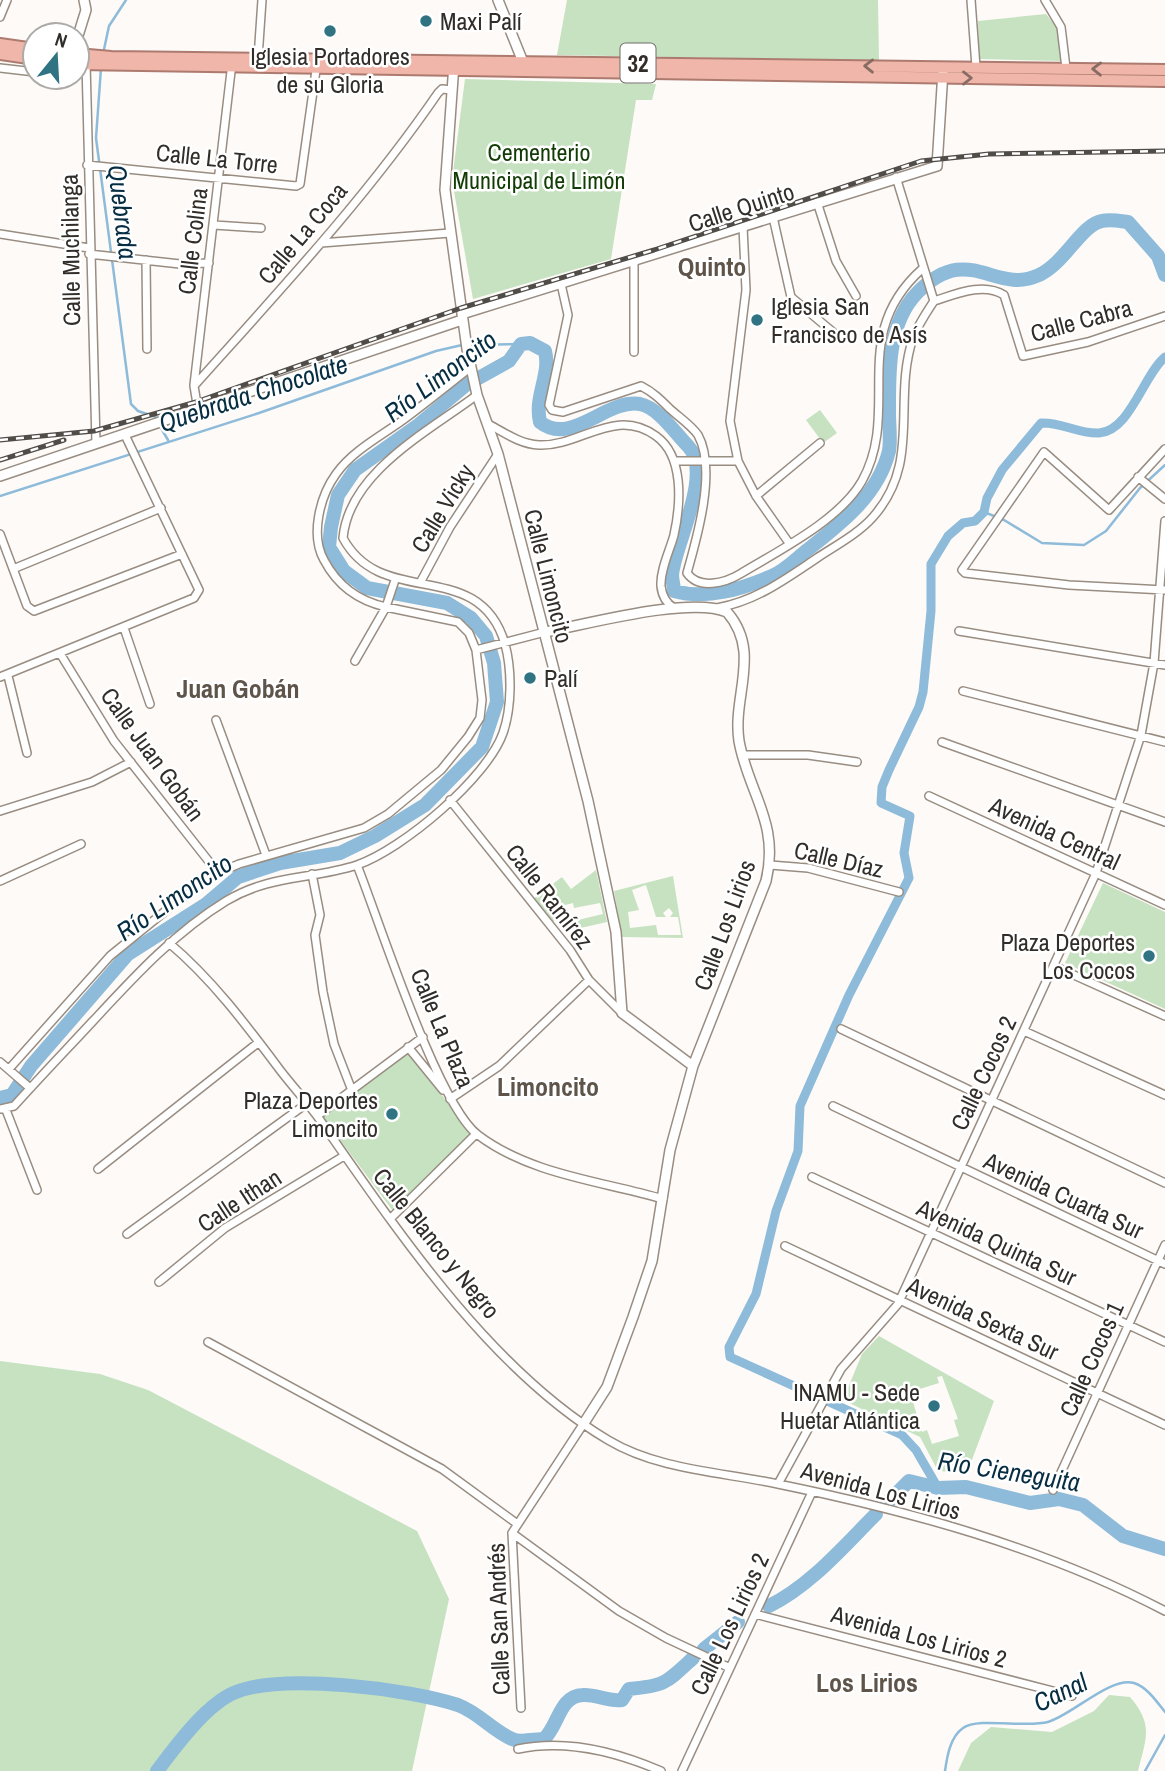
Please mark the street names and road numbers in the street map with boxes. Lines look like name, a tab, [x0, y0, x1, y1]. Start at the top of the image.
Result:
road number: 32	[620, 44, 656, 82]
street label: Calle La Torre	[155, 136, 279, 180]
street label: Calle Muchilanga	[53, 174, 87, 326]
street label: Calle La Coca	[250, 175, 354, 291]
street label: Calle Quinto	[684, 175, 798, 239]
street label: Calle Colina	[170, 186, 214, 296]
street label: Calle Cabra	[1027, 291, 1135, 349]
street label: Calle Vicky	[403, 458, 481, 558]
street label: Calle Limoncito	[517, 506, 581, 646]
street label: Calle Juan Gobán	[94, 681, 212, 827]
street label: Avenida Central	[984, 788, 1126, 877]
street label: Calle Díaz	[791, 833, 887, 885]
street label: Calle Ramírez	[499, 837, 601, 955]
street label: Calle Los Lirios	[686, 855, 762, 995]
street label: Calle La Plaza	[403, 963, 483, 1093]
street label: Calle Cocos 2	[943, 1011, 1023, 1135]
street label: Avenida Cuarta Sur	[978, 1144, 1149, 1246]
street label: Calle Ithan	[191, 1161, 287, 1239]
street label: Calle Blanco y Negro	[366, 1161, 508, 1325]
street label: Avenida Quinta Sur	[911, 1191, 1082, 1293]
street label: Avenida Sexta Sur	[901, 1268, 1064, 1367]
street label: Calle Cocos 1	[1051, 1296, 1131, 1421]
street label: Avenida Los Lirios	[797, 1453, 964, 1527]
street label: Calle San Andrés	[479, 1542, 517, 1696]
street label: Calle Los Lirios 2	[682, 1548, 776, 1700]
street label: Avenida Los Lirios 2	[827, 1597, 1010, 1675]

